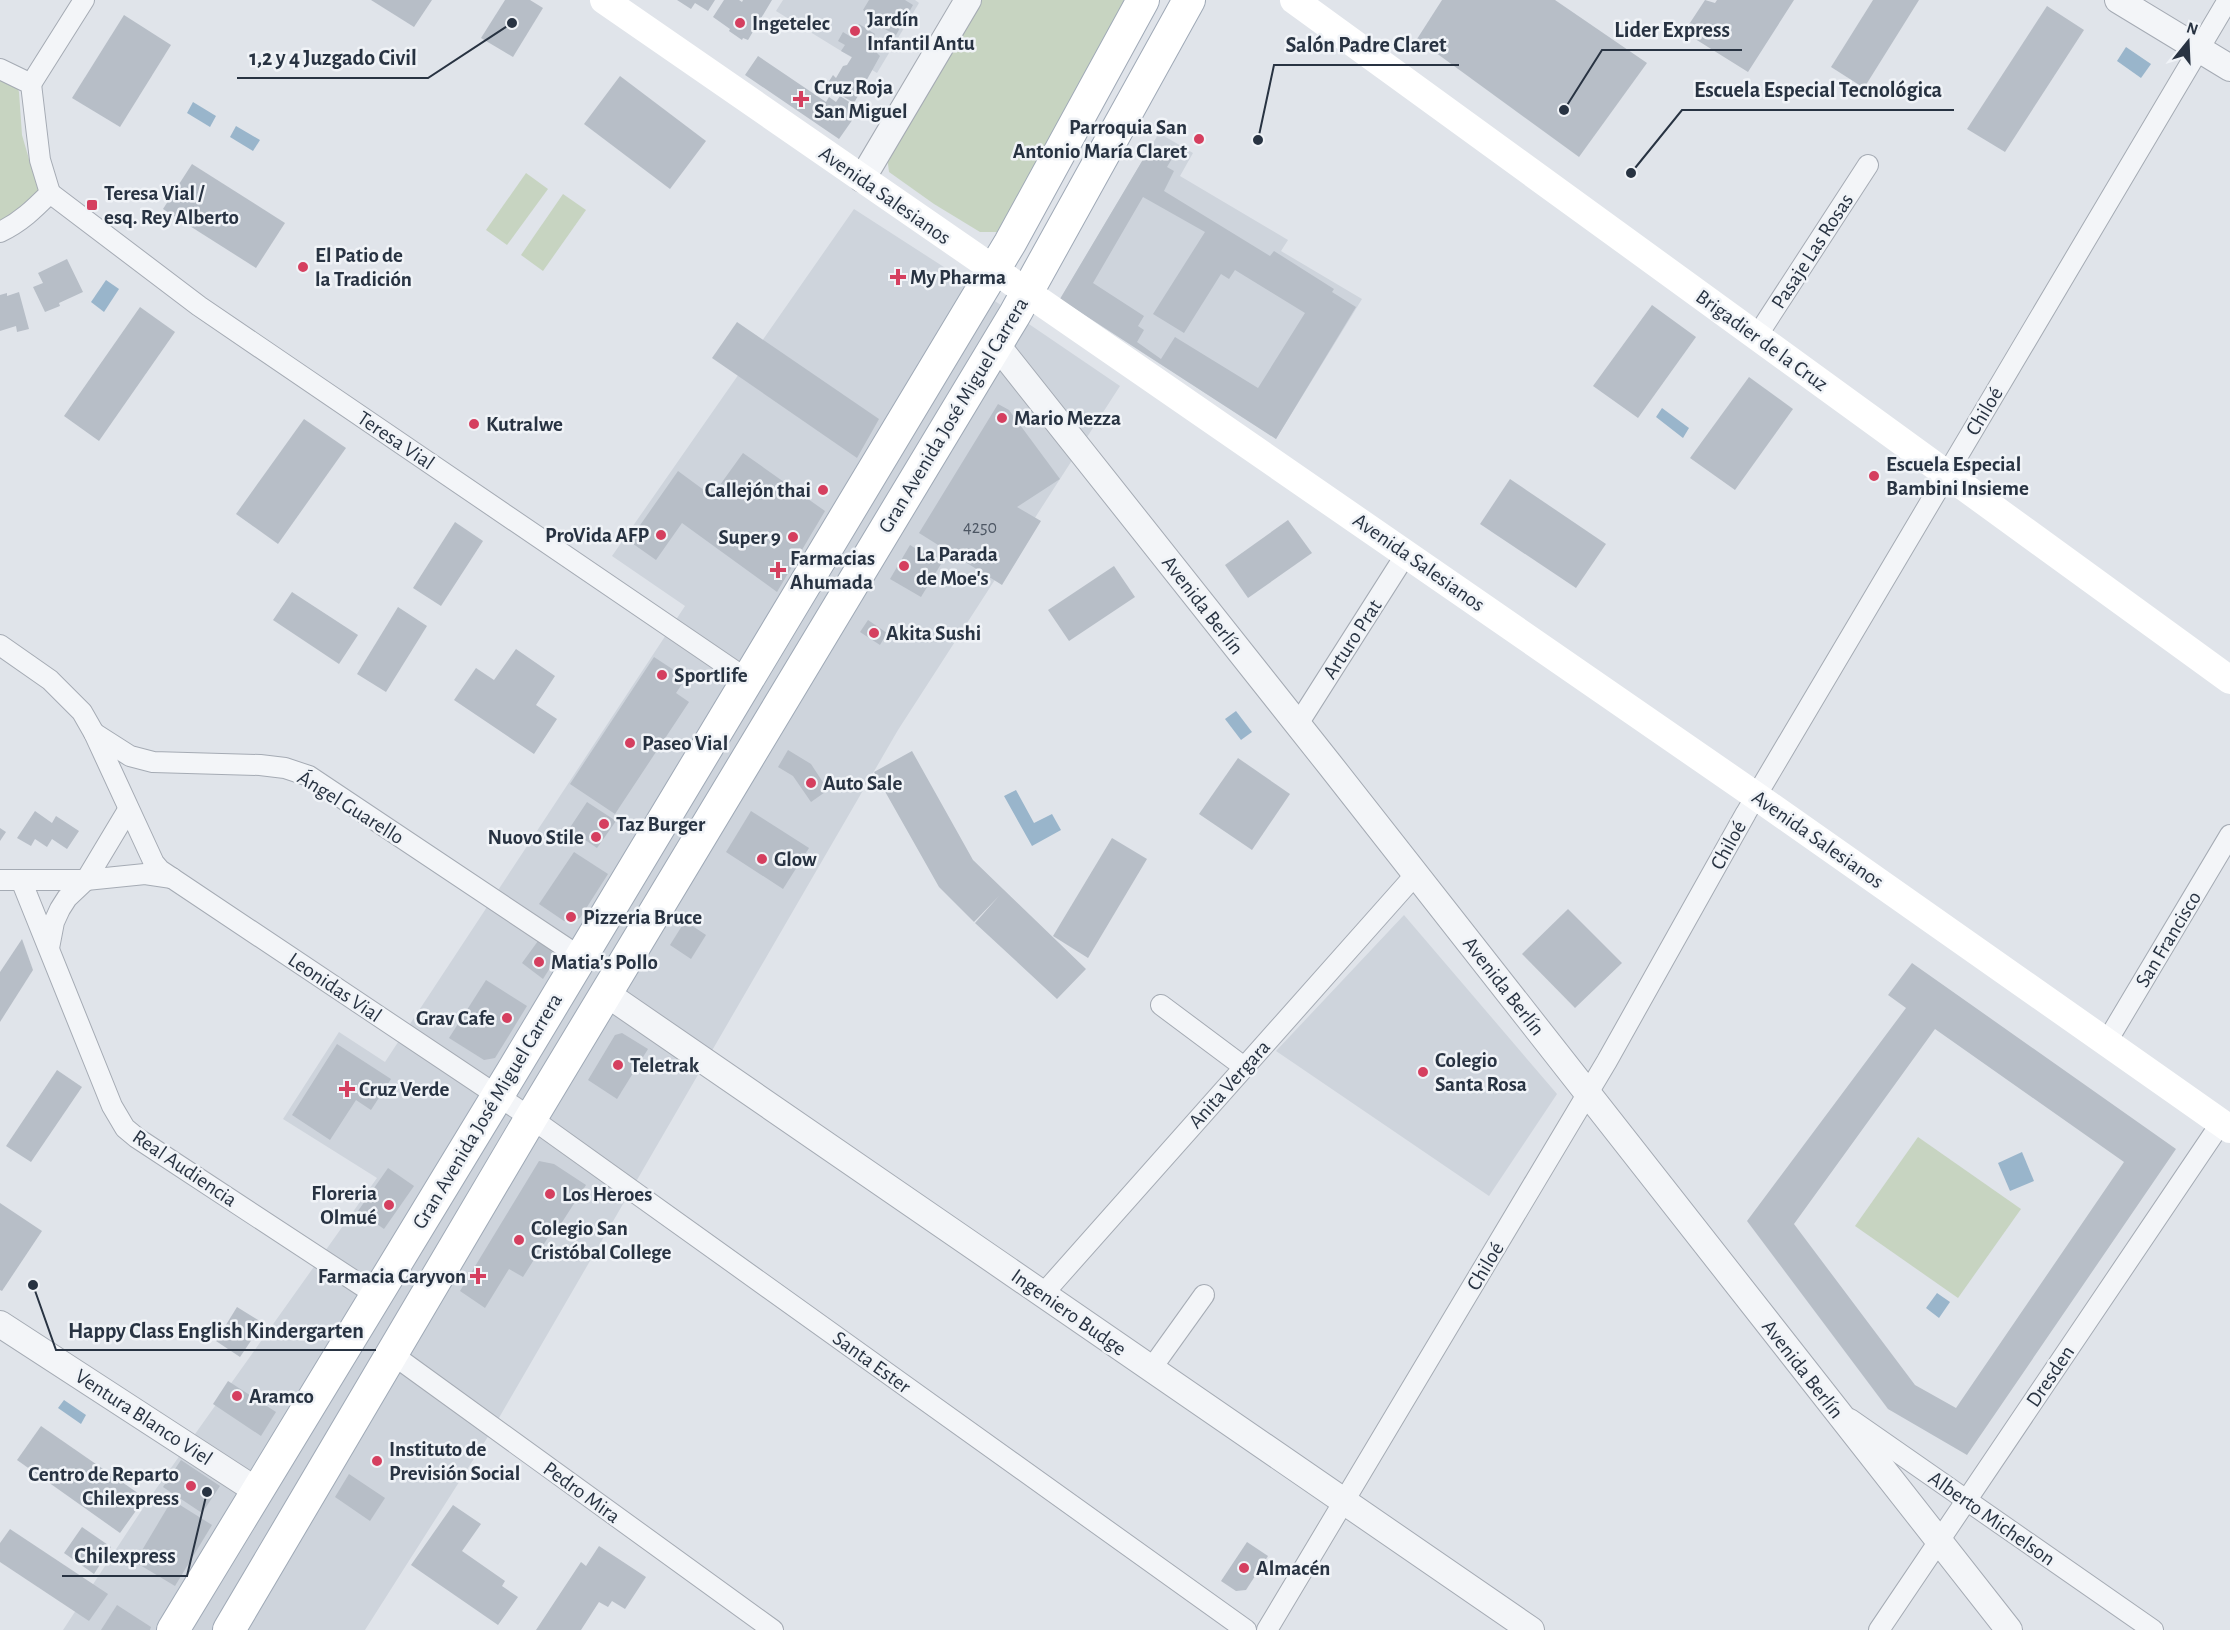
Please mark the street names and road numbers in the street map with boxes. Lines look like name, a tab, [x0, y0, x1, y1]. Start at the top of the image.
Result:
street label: Avenida Salesianos	[815, 142, 954, 249]
street label: Pasaje Las Rosas	[1768, 190, 1857, 313]
street label: Brigadier de la Cruz	[1692, 286, 1832, 395]
street label: Gran Avenida José Miguel Carrera	[875, 294, 1032, 537]
street label: Chiloé	[1962, 384, 2007, 439]
street label: Teresa Vial	[353, 407, 438, 474]
street label: Avenida Salesianos	[1349, 509, 1488, 616]
street label: Avenida Berlín	[1158, 552, 1247, 659]
street label: Arturo Prat	[1319, 596, 1386, 683]
street label: Ángel Guarello	[294, 765, 409, 848]
street label: Avenida Salesianos	[1748, 786, 1887, 893]
street label: Chiloé	[1707, 817, 1750, 873]
street label: San Francisco	[2132, 888, 2205, 991]
street label: Avenida Berlín	[1459, 933, 1548, 1040]
street label: Leonidas Vial	[284, 949, 385, 1026]
street label: Gran Avenida José Miguel Carrera	[409, 990, 566, 1233]
street label: Anita Vergara	[1184, 1036, 1274, 1133]
street label: Real Audiencia	[129, 1126, 241, 1211]
street label: Chiloé	[1463, 1239, 1508, 1294]
street label: Ingeniero Budge	[1007, 1265, 1130, 1360]
street label: Avenida Berlín	[1758, 1316, 1847, 1423]
street label: Santa Ester	[829, 1327, 915, 1398]
street label: Dresden	[2022, 1342, 2078, 1411]
street label: Ventura Blanco Viel	[71, 1365, 216, 1469]
street label: Pedro Mira	[540, 1458, 624, 1527]
street label: Alberto Michelson	[1925, 1467, 2059, 1570]

